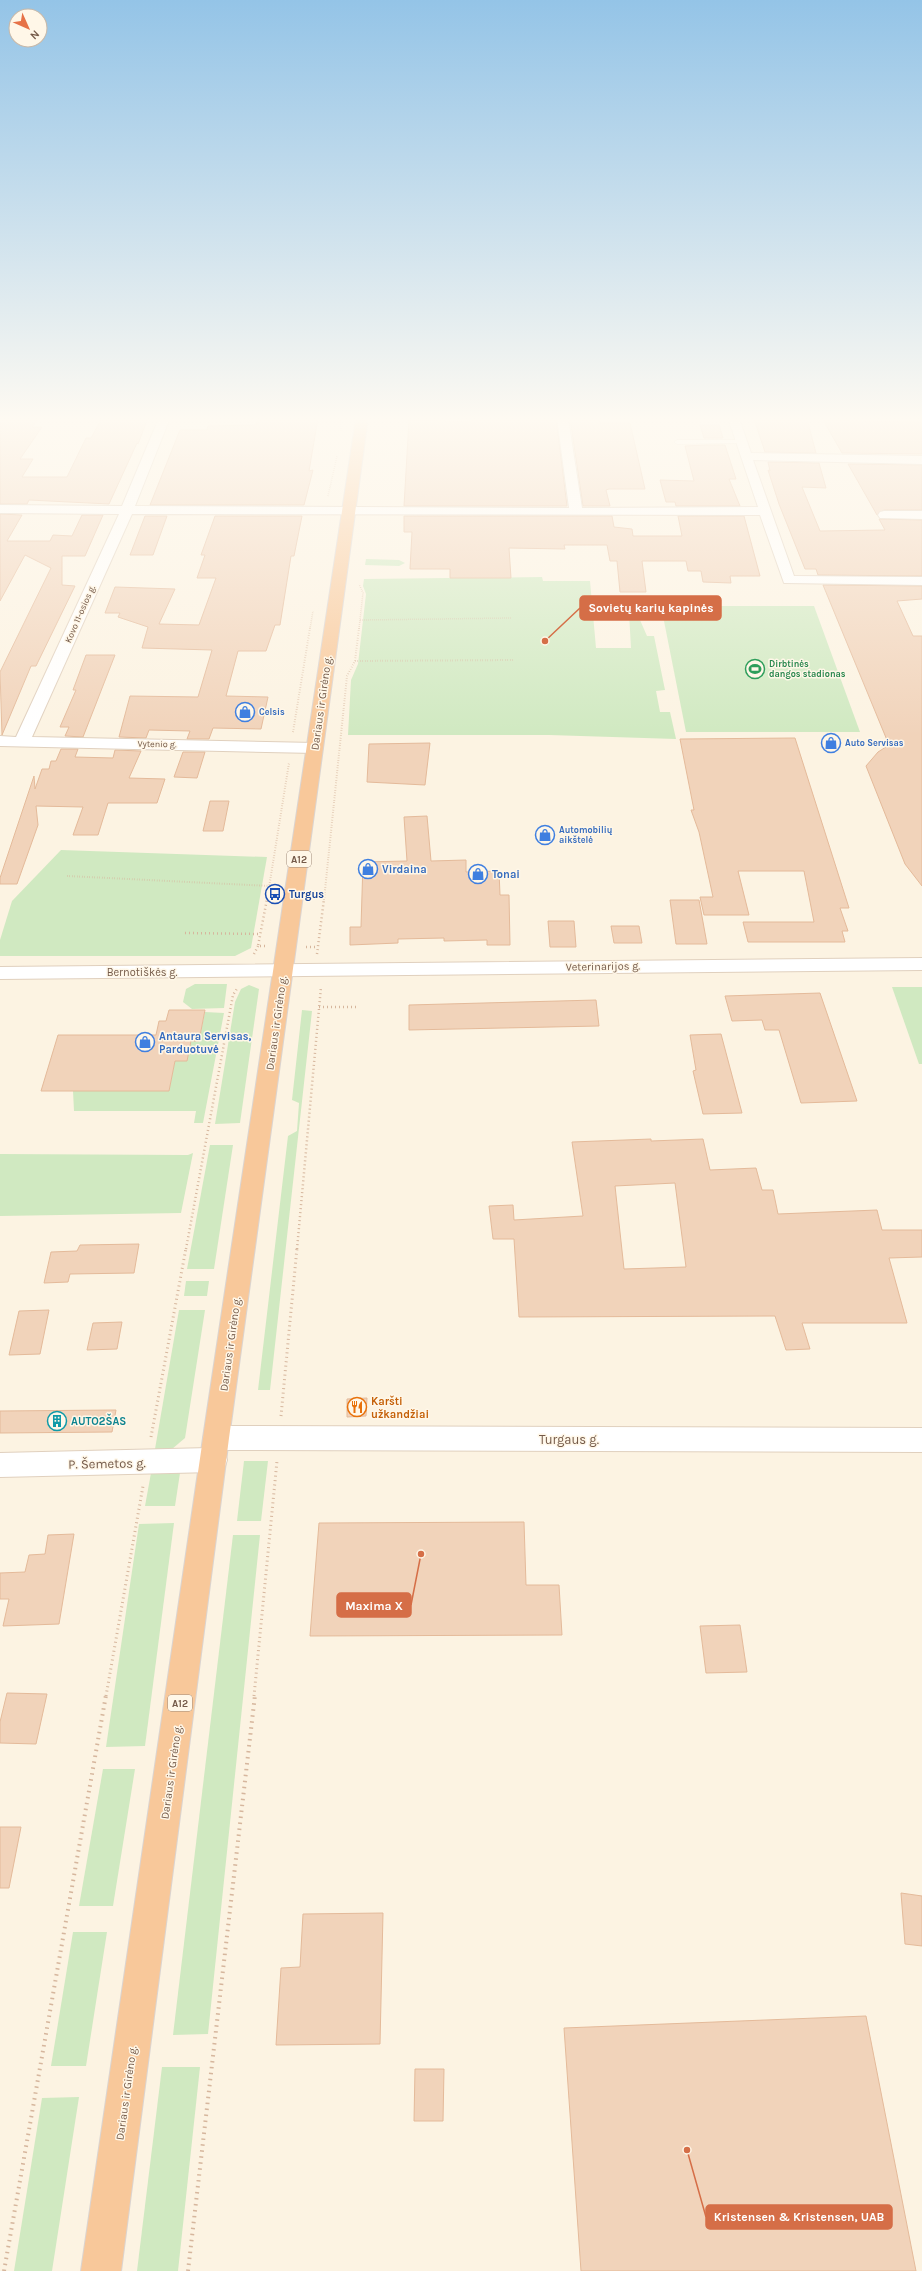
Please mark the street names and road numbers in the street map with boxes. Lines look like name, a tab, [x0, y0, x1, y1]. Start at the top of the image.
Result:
street label: Kovo 11-osios g.	[63, 583, 97, 644]
street label: Dariaus ir Girėno g.	[308, 655, 335, 751]
street label: Vytenio g.	[137, 739, 177, 749]
road number: A12	[287, 851, 311, 867]
street label: Veterinarijos g.	[566, 959, 640, 974]
street label: Bernotiškės g.	[107, 966, 177, 979]
street label: Dariaus ir Girėno g.	[263, 975, 290, 1071]
street label: Dariaus ir Girėno g.	[217, 1296, 244, 1392]
street label: Turgaus g.	[539, 1432, 599, 1447]
street label: P. Šemetos g.	[68, 1454, 146, 1472]
road number: A12	[168, 1695, 192, 1711]
street label: Dariaus ir Girėno g.	[158, 1724, 185, 1820]
street label: Dariaus ir Girėno g.	[113, 2045, 140, 2141]

